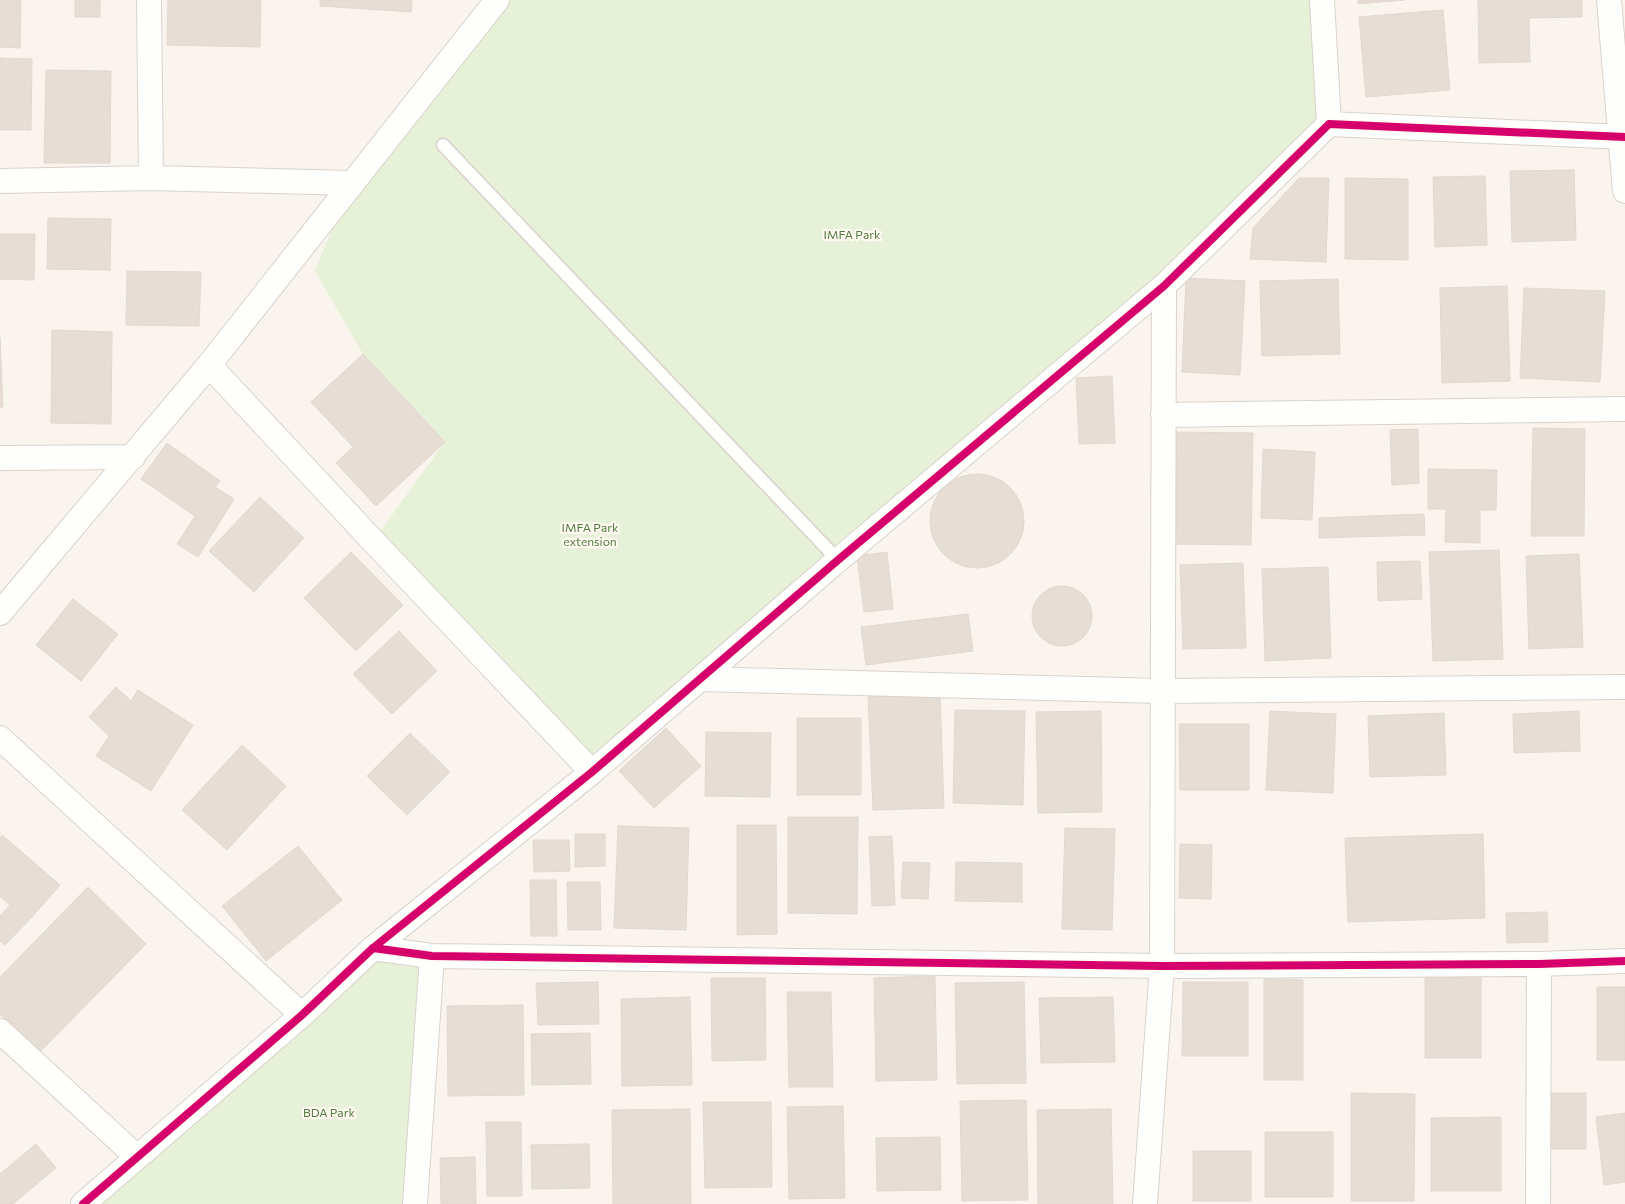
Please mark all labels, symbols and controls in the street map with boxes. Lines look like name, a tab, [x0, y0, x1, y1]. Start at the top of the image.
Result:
park label: IMFA Park	[824, 227, 881, 241]
park label: IMFA Park extension	[562, 520, 619, 548]
park label: BDA Park	[303, 1105, 355, 1119]

